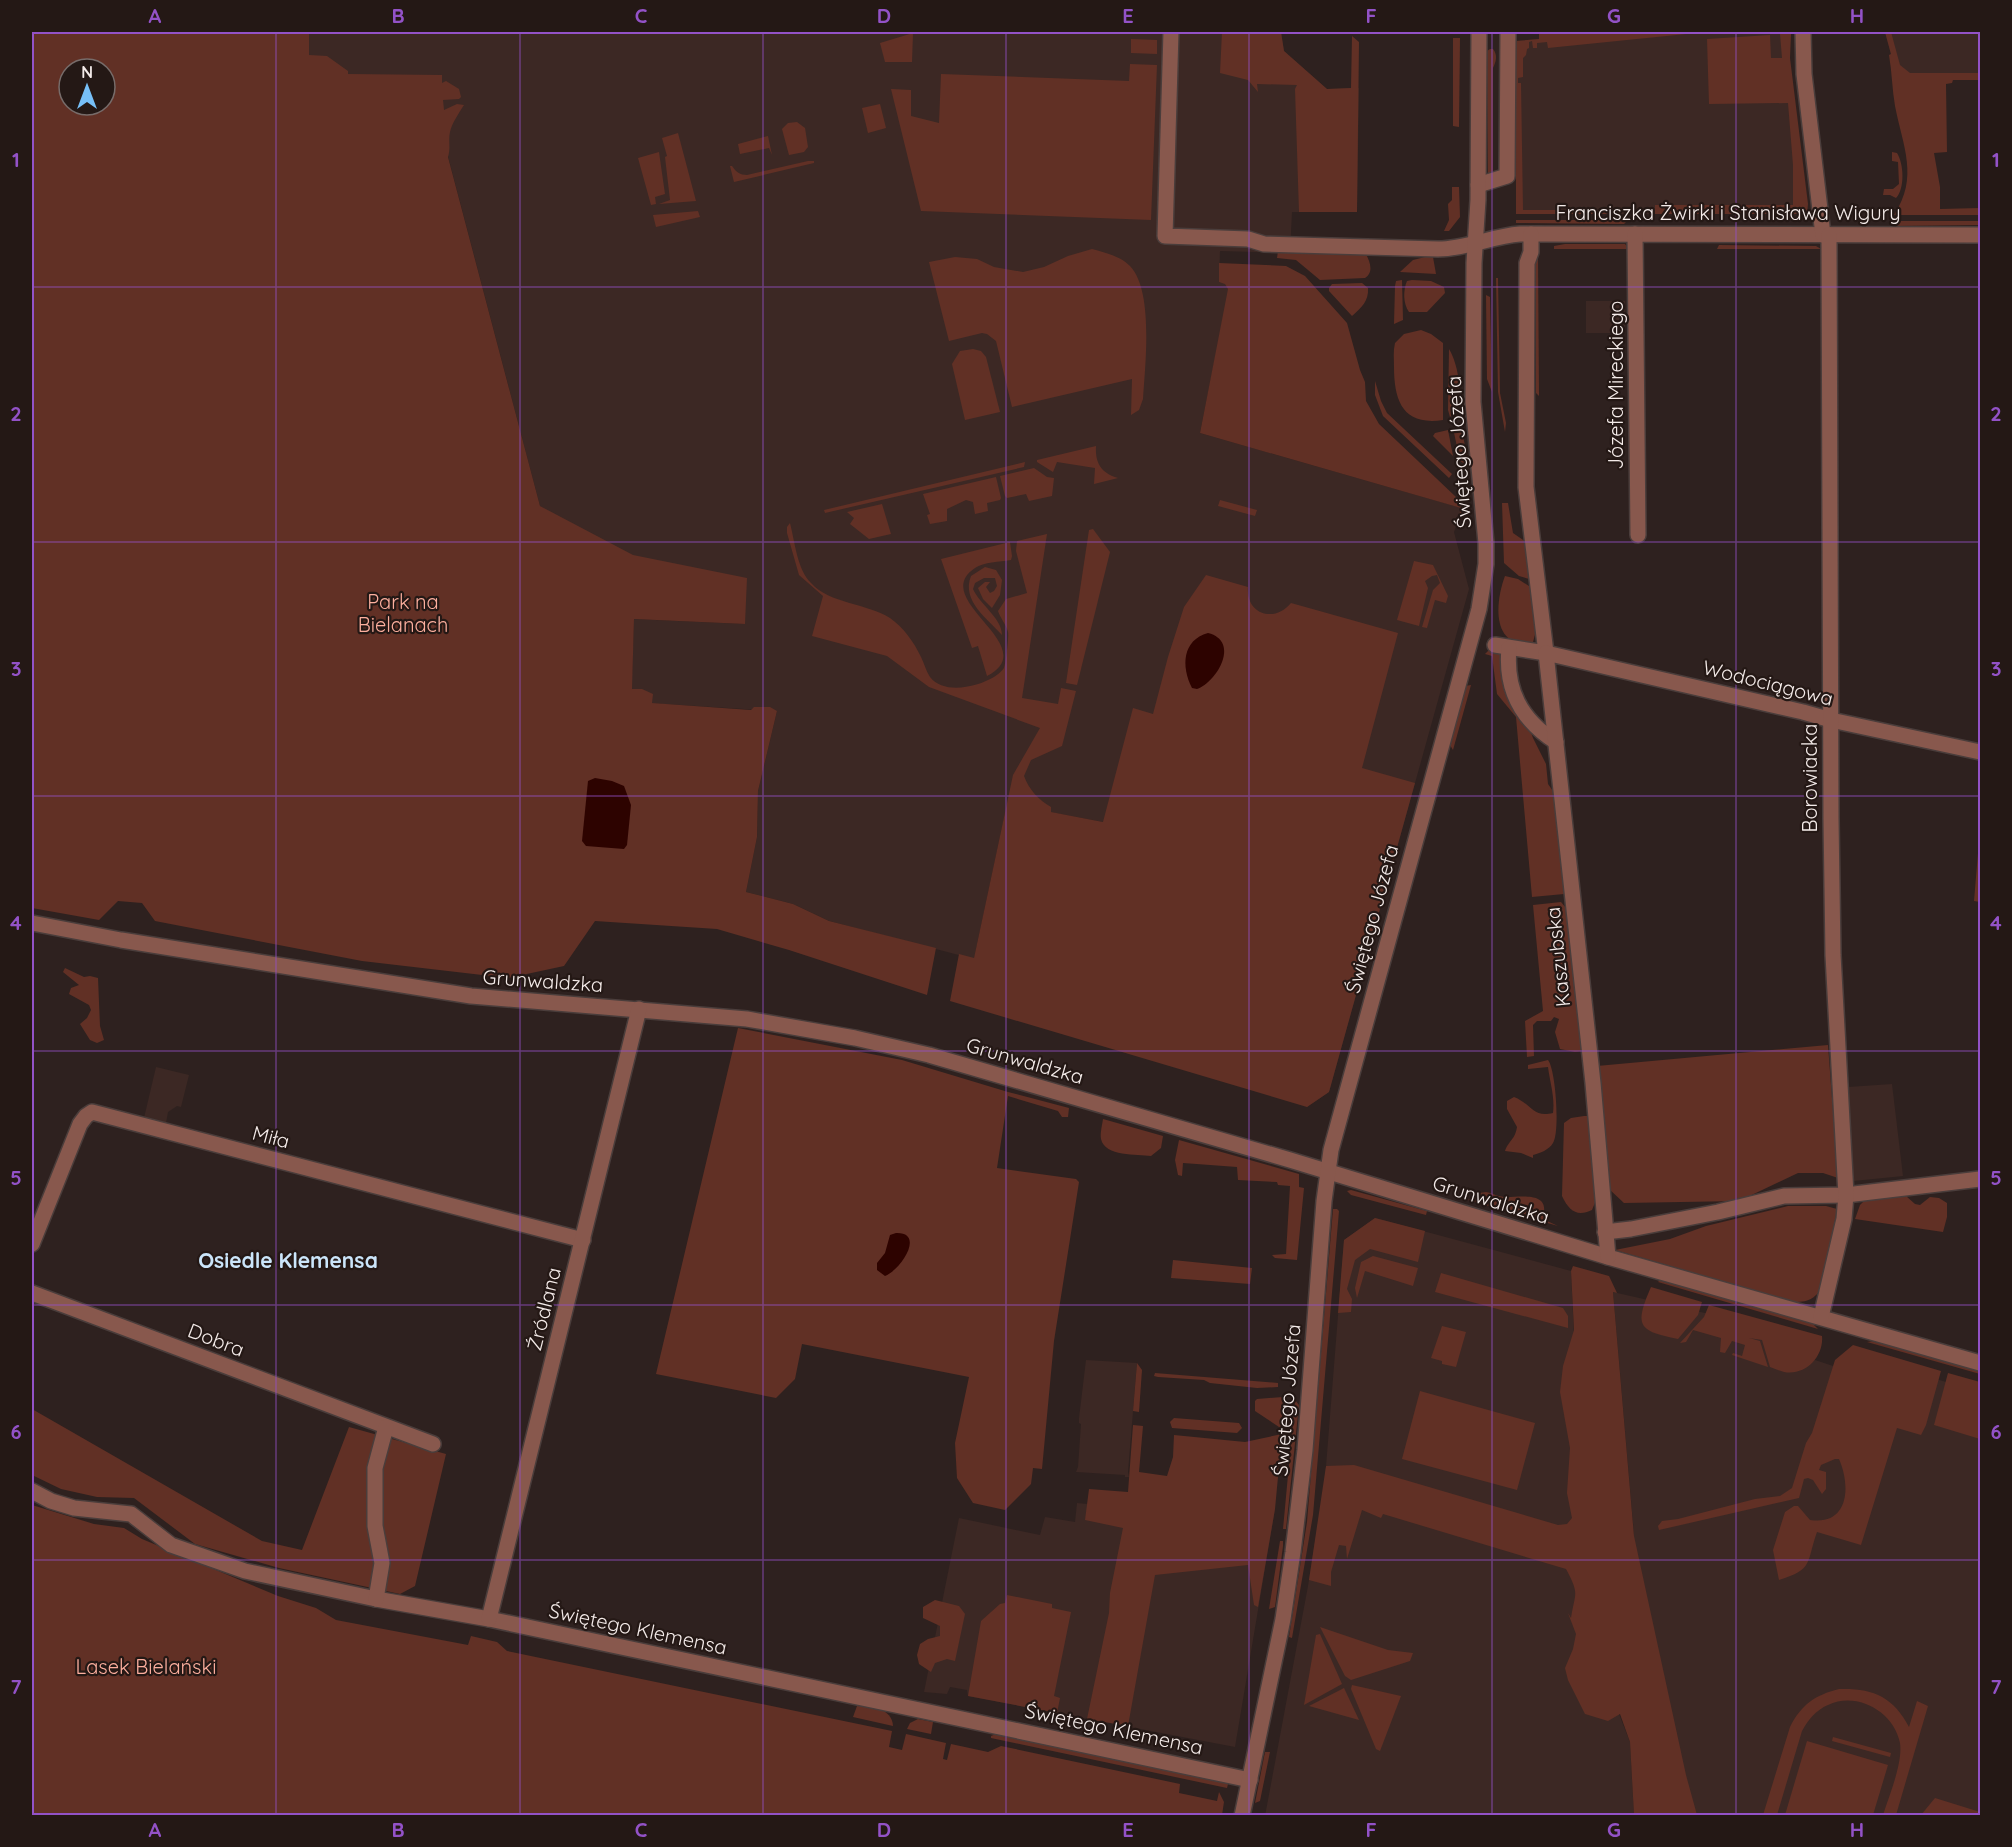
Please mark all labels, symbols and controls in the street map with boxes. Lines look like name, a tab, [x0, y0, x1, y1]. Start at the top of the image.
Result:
text: A	[149, 3, 162, 28]
text: B	[391, 3, 405, 28]
text: C	[635, 3, 648, 28]
text: D	[877, 3, 891, 28]
text: E	[1122, 3, 1134, 28]
text: F	[1365, 3, 1377, 28]
text: G	[1607, 3, 1621, 28]
text: H	[1850, 3, 1864, 28]
north arrow	[57, 57, 117, 117]
text: N	[81, 62, 93, 82]
text: 1	[12, 147, 20, 172]
text: 1	[1992, 147, 2000, 172]
street label: Franciszka Żwirki i Stanisława Wigury	[1555, 200, 1901, 225]
street label: Józefa Mireckiego	[1603, 301, 1628, 469]
street label: Świętego Józefa	[1441, 375, 1476, 529]
text: 2	[10, 401, 22, 426]
text: 2	[1990, 401, 2002, 426]
park label: Park na Bielanach	[358, 589, 448, 637]
street label: Wodociągowa	[1700, 654, 1836, 711]
text: 3	[11, 656, 21, 681]
text: 3	[1991, 656, 2001, 681]
street label: Borowiacka	[1797, 724, 1822, 832]
street label: Świętego Józefa	[1340, 842, 1403, 996]
street label: Kaszubska	[1540, 906, 1575, 1008]
text: 4	[10, 910, 22, 935]
text: 4	[1990, 910, 2002, 935]
street label: Grunwaldzka	[482, 964, 604, 997]
street label: Grunwaldzka	[964, 1032, 1087, 1089]
street label: Miła	[250, 1120, 293, 1153]
text: 5	[10, 1165, 22, 1190]
text: 5	[1990, 1165, 2002, 1190]
street label: Grunwaldzka	[1430, 1170, 1552, 1229]
district label: Osiedle Klemensa	[198, 1247, 378, 1273]
street label: Źródlana	[521, 1265, 566, 1353]
street label: Dobra	[184, 1317, 248, 1362]
street label: Świętego Józefa	[1267, 1323, 1306, 1477]
text: 6	[10, 1419, 22, 1444]
text: 6	[1990, 1419, 2002, 1444]
street label: Świętego Klemensa	[547, 1597, 729, 1660]
park label: Lasek Bielański	[76, 1654, 216, 1679]
text: 7	[11, 1674, 22, 1699]
text: 7	[1991, 1674, 2002, 1699]
street label: Świętego Klemensa	[1023, 1697, 1205, 1760]
text: A	[149, 1817, 162, 1842]
text: B	[391, 1817, 405, 1842]
text: C	[635, 1817, 648, 1842]
text: D	[877, 1817, 891, 1842]
text: E	[1122, 1817, 1134, 1842]
text: F	[1365, 1817, 1377, 1842]
text: G	[1607, 1817, 1621, 1842]
text: H	[1850, 1817, 1864, 1842]

